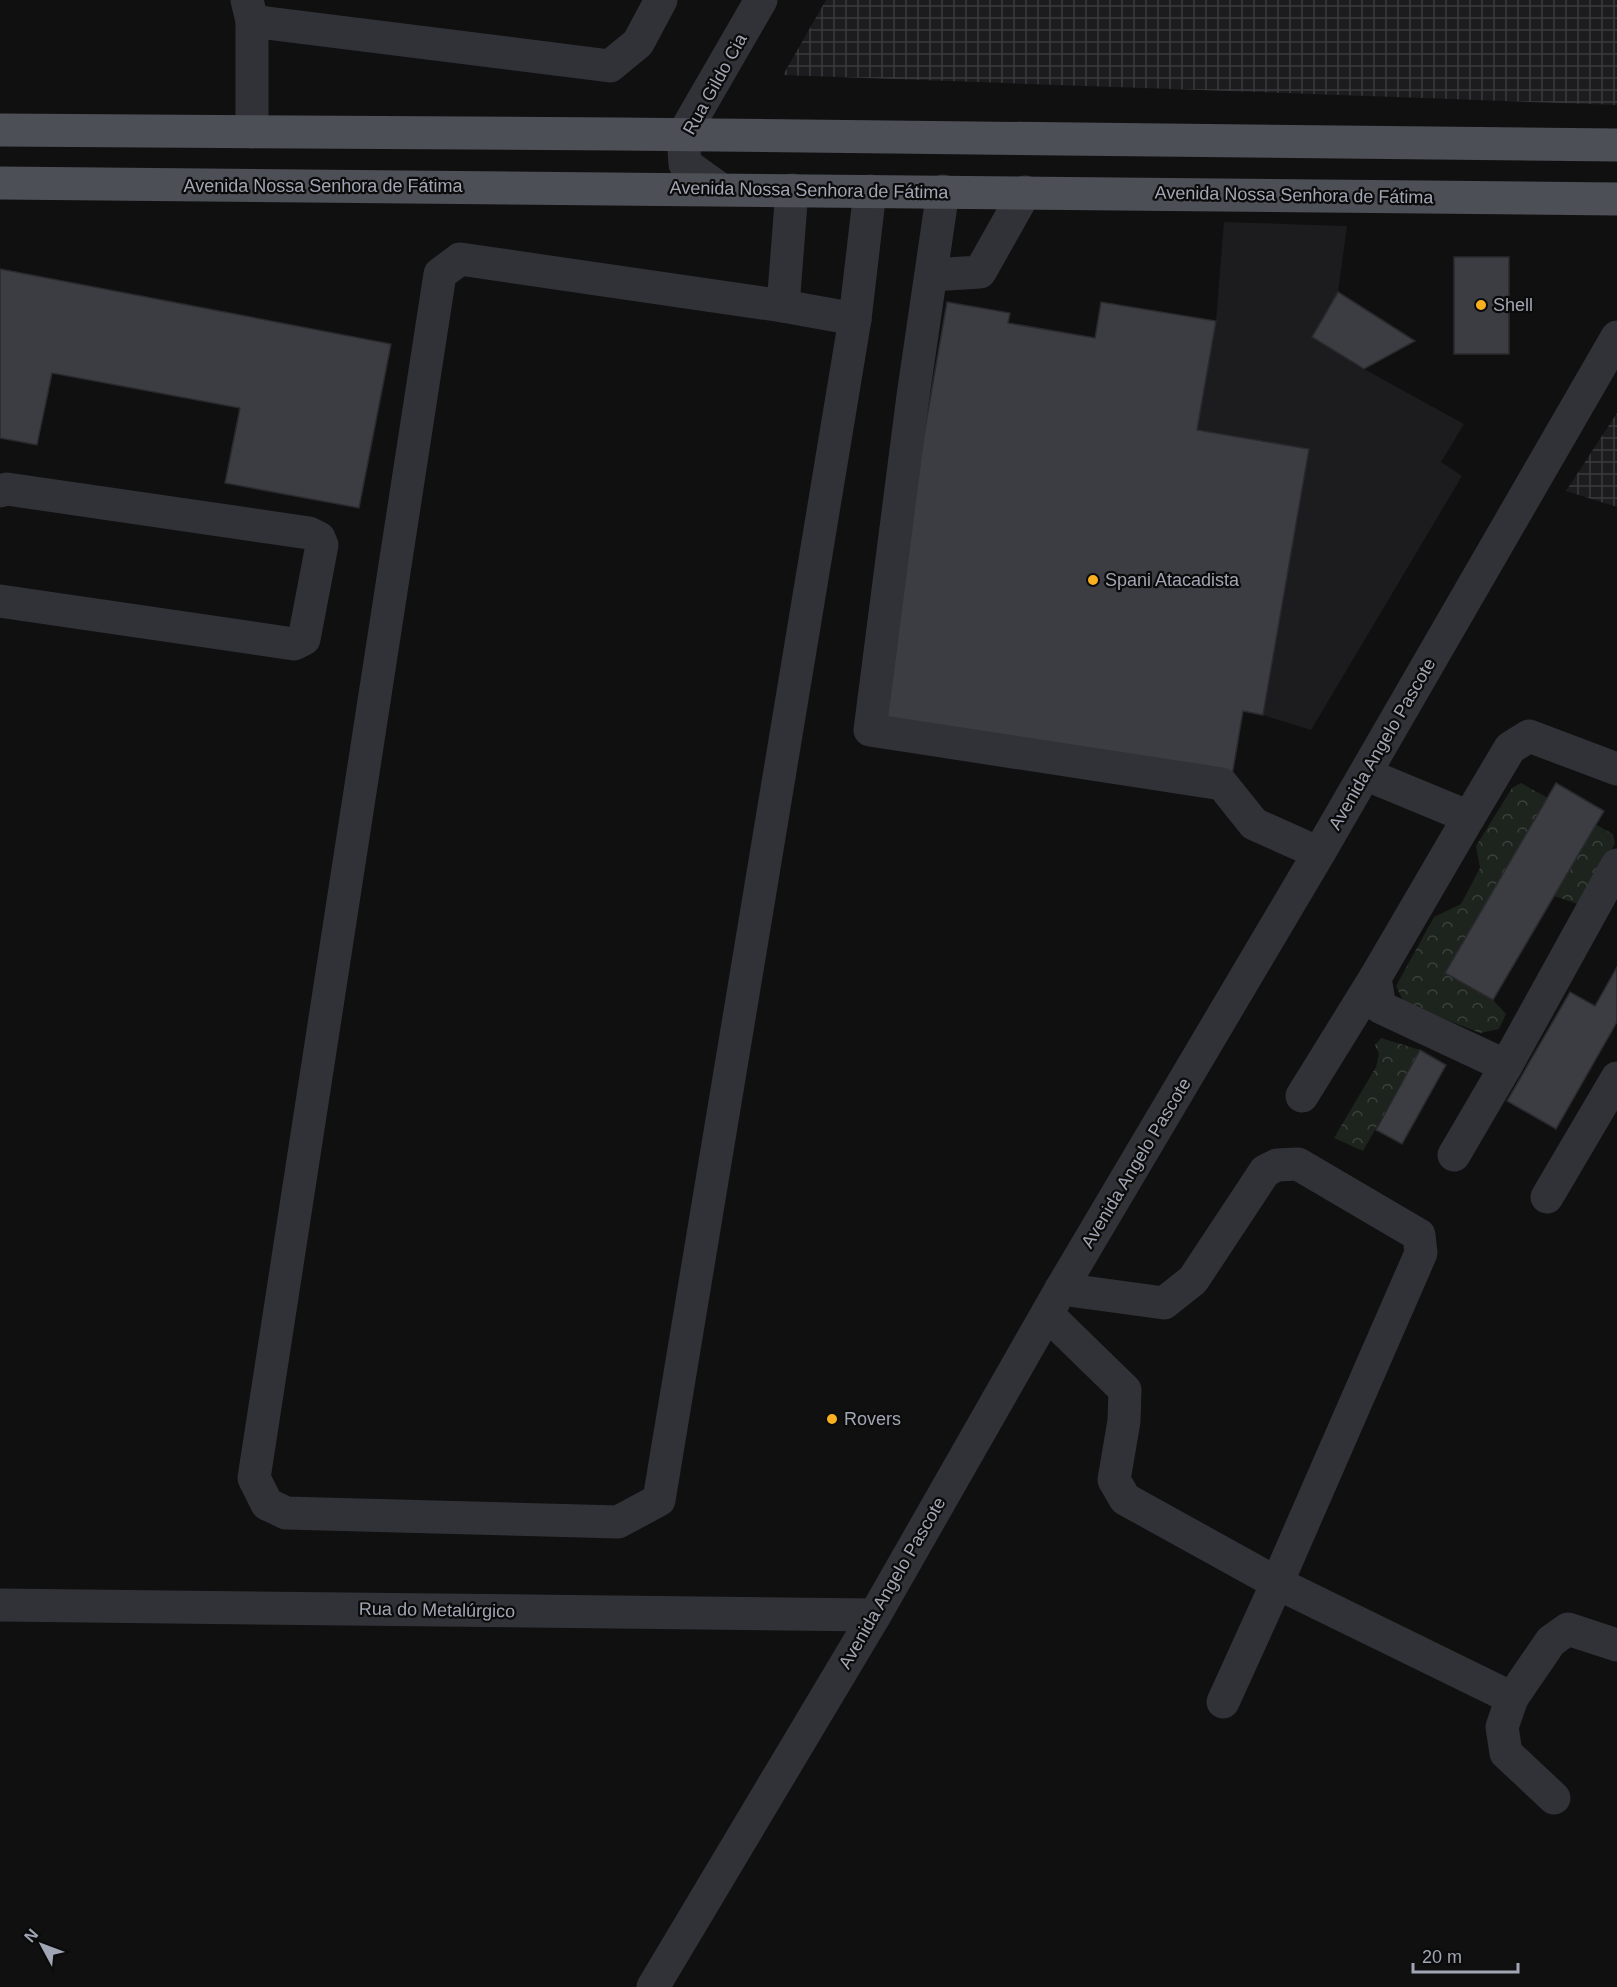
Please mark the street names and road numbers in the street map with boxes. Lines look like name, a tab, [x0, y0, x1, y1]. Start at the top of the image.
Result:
street label: Rua Gildo Cia	[679, 29, 751, 138]
street label: Avenida Nossa Senhora de Fátima	[184, 176, 463, 196]
street label: Avenida Nossa Senhora de Fátima	[669, 178, 950, 202]
street label: Avenida Nossa Senhora de Fátima	[1154, 183, 1435, 207]
street label: Avenida Angelo Pascote	[1325, 655, 1439, 833]
street label: Avenida Angelo Pascote	[1077, 1074, 1195, 1252]
street label: Avenida Angelo Pascote	[835, 1494, 949, 1672]
street label: Rua do Metalúrgico	[359, 1599, 515, 1621]

